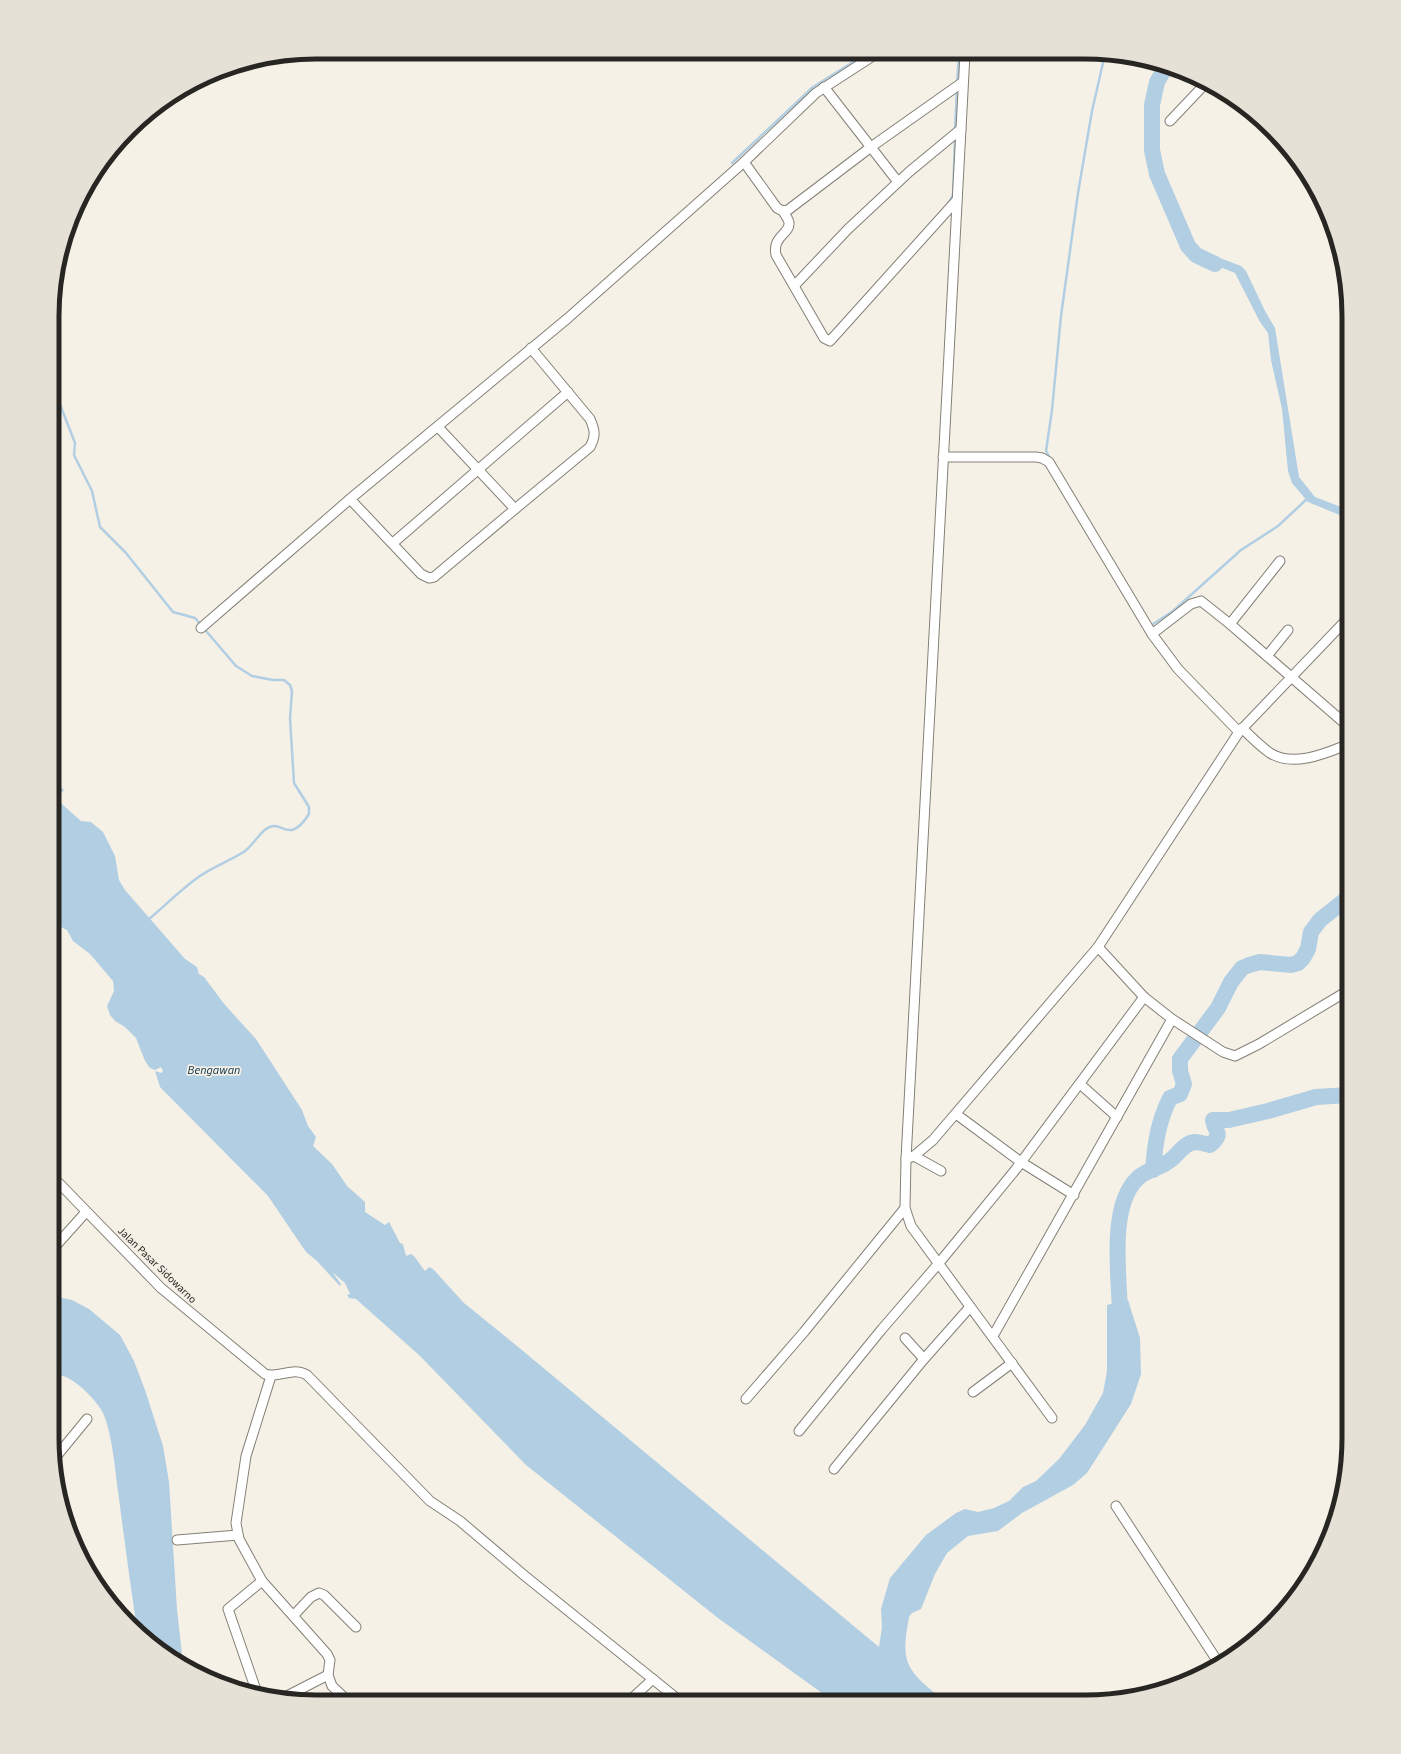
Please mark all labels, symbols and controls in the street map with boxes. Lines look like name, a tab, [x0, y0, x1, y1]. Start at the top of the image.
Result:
water label: Bengawan	[188, 1062, 240, 1079]
street label: Jalan Pasar Sidowarno	[114, 1223, 200, 1307]

